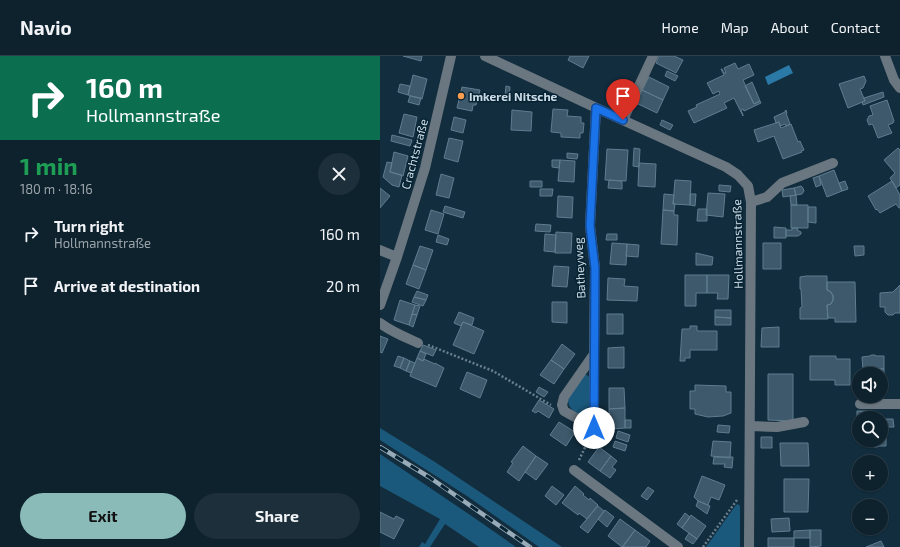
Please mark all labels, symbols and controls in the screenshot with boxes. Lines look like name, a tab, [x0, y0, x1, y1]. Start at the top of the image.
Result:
text: Navio	[20, 16, 72, 39]
text: Home	[662, 19, 699, 36]
text: Map	[721, 19, 749, 36]
text: About	[771, 19, 809, 36]
text: Contact	[831, 19, 880, 36]
text: 160 m	[86, 70, 163, 104]
icon: right	[20, 72, 72, 124]
pin	[606, 79, 640, 120]
icon: arrive	[612, 85, 634, 107]
place label: Imkerei Nitsche	[469, 89, 558, 103]
marker: Imkerei Nitsche	[456, 91, 466, 101]
text: Hollmannstraße	[86, 104, 220, 126]
street label: Crachtstraße	[398, 117, 430, 191]
text: 1 min	[20, 151, 78, 180]
button: close	[318, 153, 360, 195]
text: 180 m · 18:16	[20, 181, 93, 197]
street label: Hollmannstraße	[729, 199, 745, 289]
text: Turn right	[54, 217, 124, 235]
icon: right	[20, 223, 42, 245]
text: 160 m	[320, 225, 360, 243]
text: Hollmannstraße	[54, 235, 151, 251]
street label: Batheyweg	[570, 237, 588, 299]
icon: arrive	[20, 275, 42, 297]
text: Arrive at destination	[54, 277, 200, 295]
text: 20 m	[326, 277, 360, 295]
map controls	[852, 367, 888, 535]
button: sound	[852, 367, 888, 403]
position arrow	[573, 407, 615, 449]
button: search	[852, 411, 888, 447]
button: +	[852, 455, 888, 491]
button: Exit	[20, 493, 186, 539]
button: Share	[194, 493, 360, 539]
button: −	[852, 499, 888, 535]

